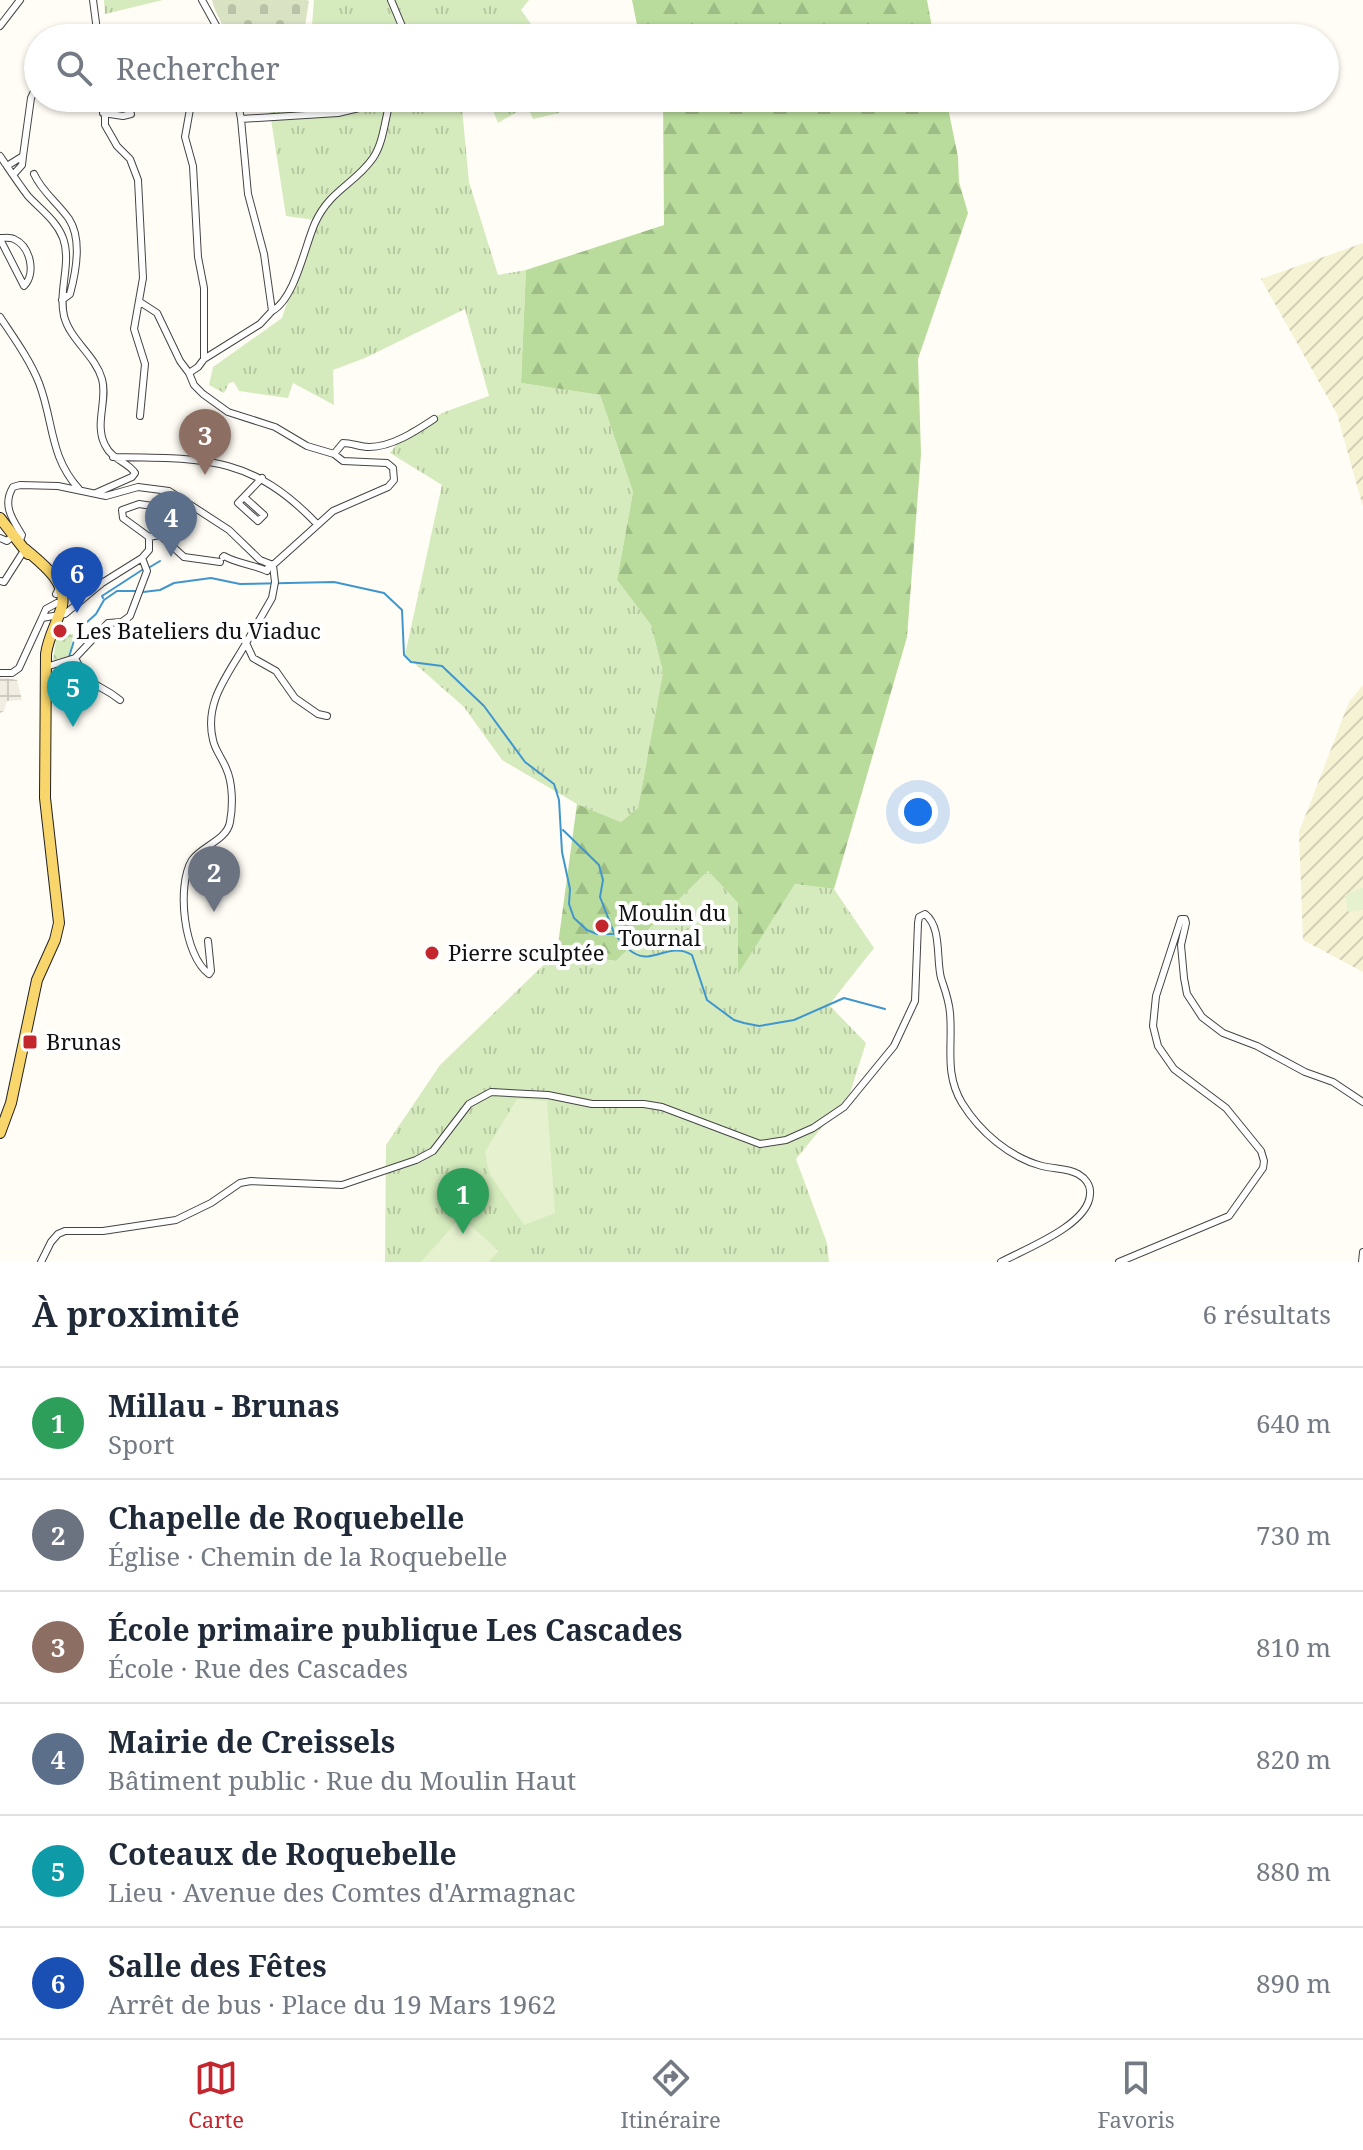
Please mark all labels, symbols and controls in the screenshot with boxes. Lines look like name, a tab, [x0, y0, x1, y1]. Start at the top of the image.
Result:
search box	[24, 24, 1339, 112]
icon: search	[52, 46, 96, 90]
text: Rechercher	[116, 48, 280, 89]
pin: 3	[179, 409, 231, 475]
pin: 4	[145, 491, 197, 557]
pin: 6	[51, 547, 103, 613]
place label: Les Bateliers du Viaduc	[76, 615, 321, 645]
marker: Les Bateliers du Viaduc	[51, 622, 69, 640]
pin: 5	[47, 661, 99, 727]
your location	[898, 792, 938, 832]
pin: 2	[188, 846, 240, 912]
place label: Moulin du Tournal	[618, 897, 727, 952]
marker: Moulin du Tournal	[593, 917, 611, 935]
place label: Pierre sculptée	[448, 937, 605, 967]
marker: Pierre sculptée	[423, 944, 441, 962]
place label: Brunas	[46, 1026, 121, 1056]
marker: Brunas	[21, 1033, 39, 1051]
pin: 1	[437, 1168, 489, 1234]
text: À proximité	[32, 1291, 240, 1337]
text: 6 résultats	[1203, 1296, 1331, 1332]
text: Millau - Brunas	[108, 1385, 339, 1426]
text: 1	[51, 1405, 65, 1441]
text: 640 m	[1256, 1405, 1331, 1441]
text: Sport	[108, 1426, 175, 1462]
text: Chapelle de Roquebelle	[108, 1497, 464, 1538]
text: 2	[51, 1517, 65, 1553]
text: 730 m	[1256, 1517, 1331, 1553]
text: Église · Chemin de la Roquebelle	[108, 1538, 507, 1574]
text: École primaire publique Les Cascades	[108, 1609, 682, 1650]
text: 3	[51, 1629, 65, 1665]
text: 810 m	[1256, 1629, 1331, 1665]
text: École · Rue des Cascades	[108, 1650, 408, 1686]
text: Mairie de Creissels	[108, 1721, 395, 1762]
text: 4	[51, 1741, 65, 1777]
text: 820 m	[1256, 1741, 1331, 1777]
text: Bâtiment public · Rue du Moulin Haut	[108, 1762, 576, 1798]
text: Coteaux de Roquebelle	[108, 1833, 457, 1874]
text: 5	[51, 1853, 65, 1889]
text: 880 m	[1256, 1853, 1331, 1889]
text: Lieu · Avenue des Comtes d'Armagnac	[108, 1874, 576, 1910]
text: Salle des Fêtes	[108, 1945, 327, 1986]
text: 6	[51, 1965, 65, 2001]
text: 890 m	[1256, 1965, 1331, 2001]
text: Arrêt de bus · Place du 19 Mars 1962	[108, 1986, 556, 2022]
tab: Carte	[188, 2056, 244, 2134]
tab: Itinéraire	[621, 2056, 721, 2134]
tab: Favoris	[1097, 2056, 1175, 2134]

